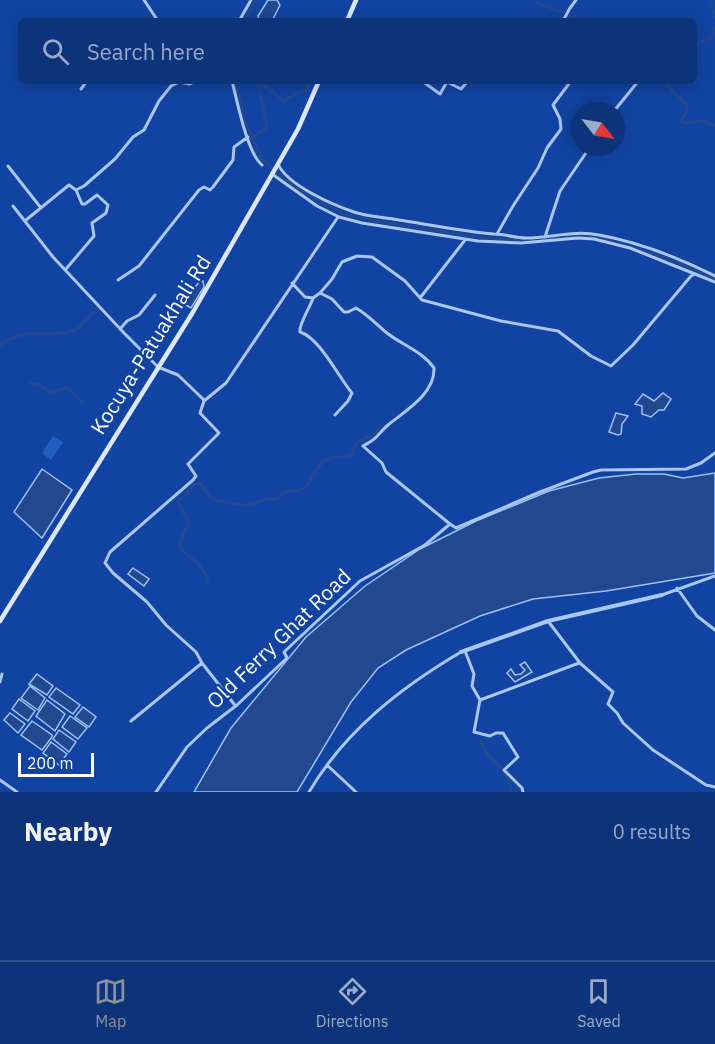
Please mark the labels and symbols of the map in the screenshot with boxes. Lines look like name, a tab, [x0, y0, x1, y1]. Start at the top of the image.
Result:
north arrow	[571, 102, 625, 156]
street label: Kocuya-Patuakhali Rd	[84, 250, 217, 439]
street label: Old Ferry Ghat Road	[200, 562, 356, 714]
scale bar	[18, 750, 94, 778]

